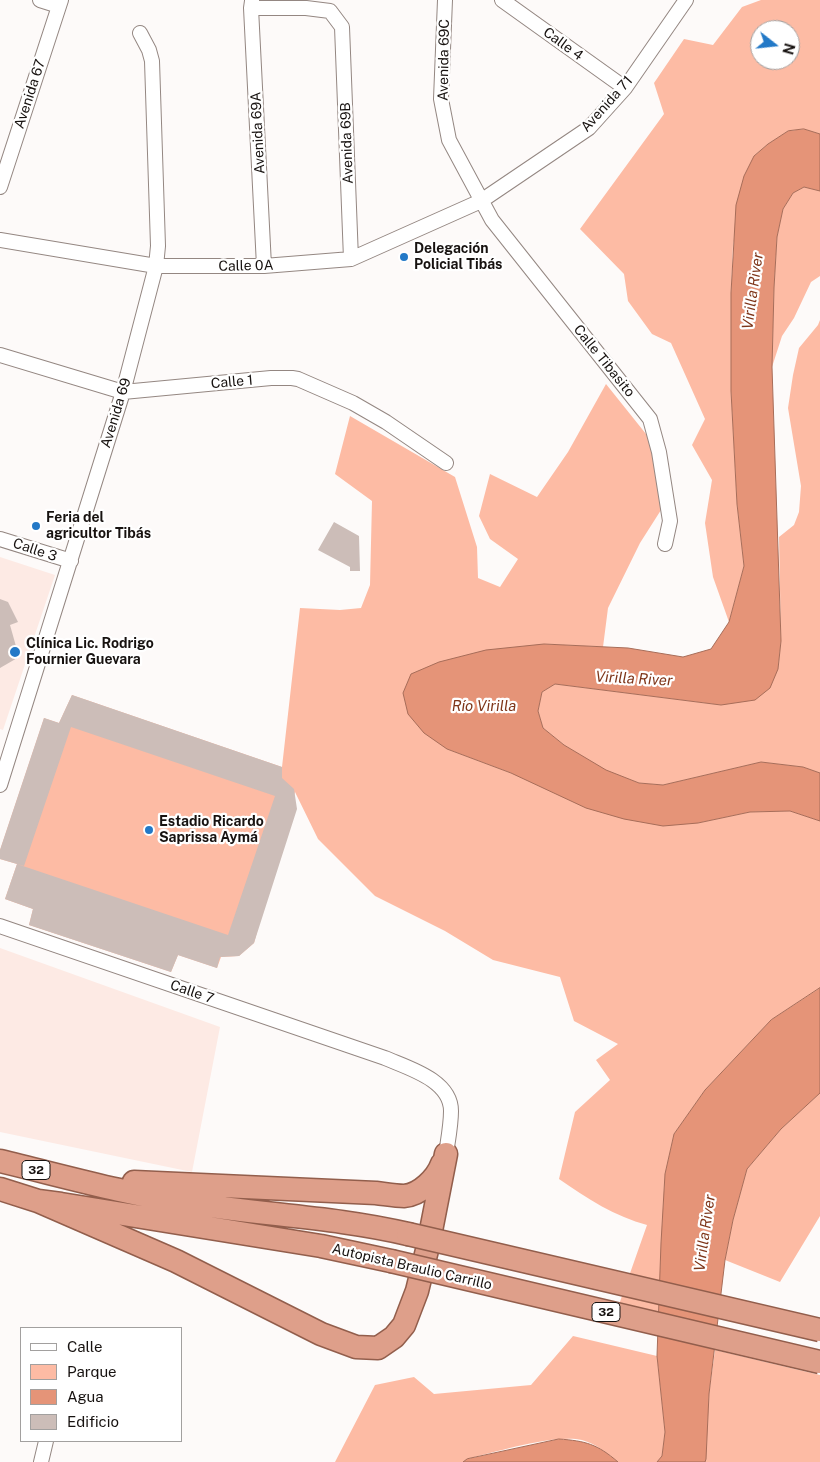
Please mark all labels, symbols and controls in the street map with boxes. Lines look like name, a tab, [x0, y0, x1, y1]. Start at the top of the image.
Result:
street label: Avenida 69C	[435, 19, 453, 101]
north arrow	[750, 20, 800, 70]
street label: Calle 4	[540, 24, 586, 64]
text: N	[779, 41, 798, 56]
street label: Avenida 67	[11, 57, 49, 131]
street label: Avenida 71	[578, 73, 636, 135]
street label: Avenida 69A	[247, 91, 269, 175]
street label: Avenida 69B	[337, 102, 357, 184]
place label: Delegación Policial Tibás	[414, 241, 502, 274]
marker: Delegación Policial Tibás	[398, 251, 410, 263]
water label: Virilla River	[739, 251, 767, 331]
street label: Calle 0A	[218, 257, 274, 275]
street label: Calle Tibasito	[570, 321, 638, 401]
street label: Calle 1	[210, 372, 254, 392]
street label: Avenida 69	[97, 376, 135, 450]
place label: Feria del agricultor Tibás	[46, 510, 151, 542]
marker: Feria del agricultor Tibás	[30, 520, 42, 532]
street label: Calle 3	[11, 535, 59, 565]
place label: Clínica Lic. Rodrigo Fournier Guevara	[26, 636, 154, 669]
marker: Clínica Lic. Rodrigo Fournier Guevara	[8, 645, 22, 659]
water label: Virilla River	[595, 668, 673, 690]
water label: Río Virilla	[452, 697, 516, 715]
place label: Estadio Ricardo Saprissa Aymá	[159, 814, 264, 846]
marker: Estadio Ricardo Saprissa Aymá	[143, 824, 155, 836]
street label: Calle 7	[168, 977, 216, 1007]
road number: 32	[22, 1160, 50, 1180]
water label: Virilla River	[691, 1193, 719, 1273]
street label: Autopista Braulio Carrillo	[330, 1240, 494, 1294]
road number: 32	[592, 1302, 620, 1321]
legend	[20, 1327, 182, 1442]
text: Calle	[67, 1338, 103, 1355]
text: Parque	[67, 1363, 117, 1380]
text: Agua	[67, 1388, 104, 1405]
text: Edificio	[67, 1413, 119, 1430]

